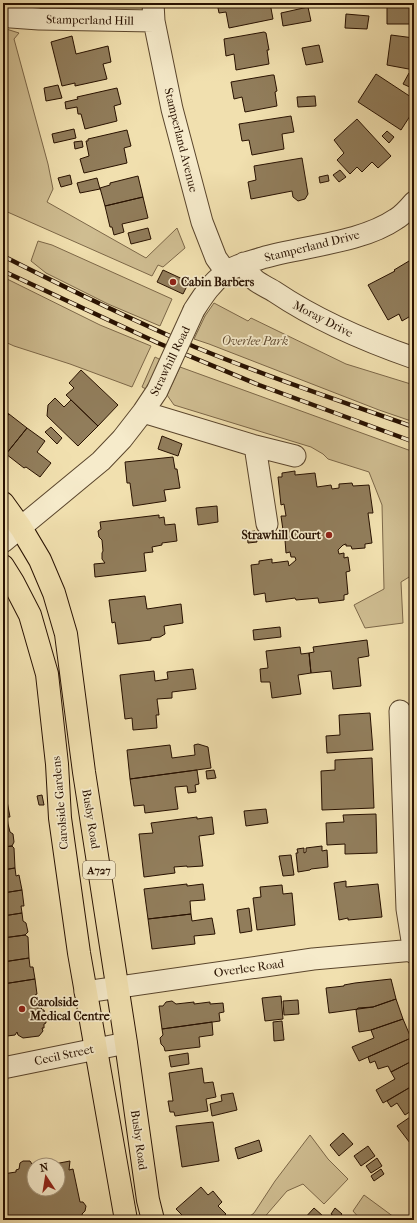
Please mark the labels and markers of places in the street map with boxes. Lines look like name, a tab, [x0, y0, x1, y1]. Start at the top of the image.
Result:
place label: Cabin Barbers	[181, 275, 255, 289]
marker: Cabin Barbers	[168, 277, 178, 287]
place label: Strawhill Court	[241, 528, 322, 542]
marker: Strawhill Court	[324, 530, 334, 540]
place label: Carolside Medical Centre	[29, 995, 110, 1023]
marker: Carolside Medical Centre	[17, 1004, 27, 1014]

